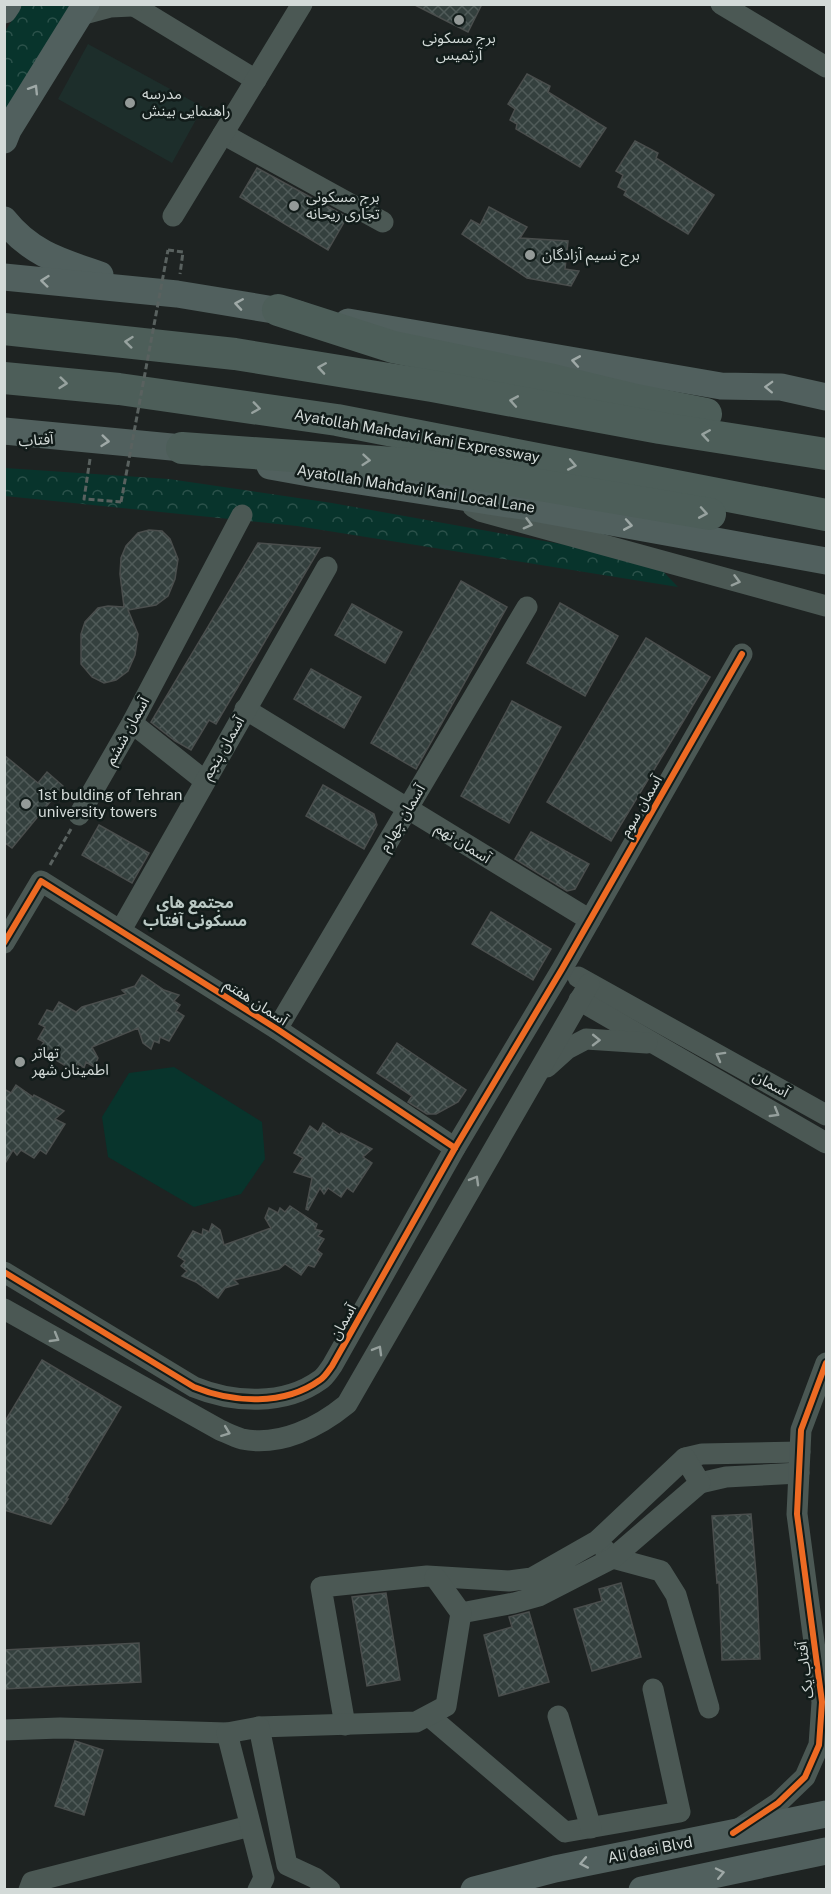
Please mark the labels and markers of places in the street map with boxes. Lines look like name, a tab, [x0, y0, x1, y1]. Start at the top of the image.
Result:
marker: برج مسکونی آرتمیس	[452, 13, 466, 27]
place label: برج مسکونی آرتمیس	[422, 29, 496, 64]
place label: مدرسه راهنمایی بینش	[142, 85, 230, 120]
marker: مدرسه راهنمایی بینش	[123, 96, 137, 110]
place label: برج مسکونی تجاری ریحانه	[306, 188, 380, 223]
marker: برج مسکونی تجاری ریحانه	[287, 199, 301, 213]
place label: برج نسیم آزادگان	[542, 246, 640, 267]
marker: برج نسیم آزادگان	[523, 248, 537, 262]
place label: 1st bulding of Tehran university towers	[38, 786, 183, 820]
marker: 1st bulding of Tehran university towers	[19, 797, 33, 811]
place label: تهاتر اطمینان شهر	[31, 1044, 109, 1079]
marker: تهاتر اطمینان شهر	[13, 1055, 27, 1069]

